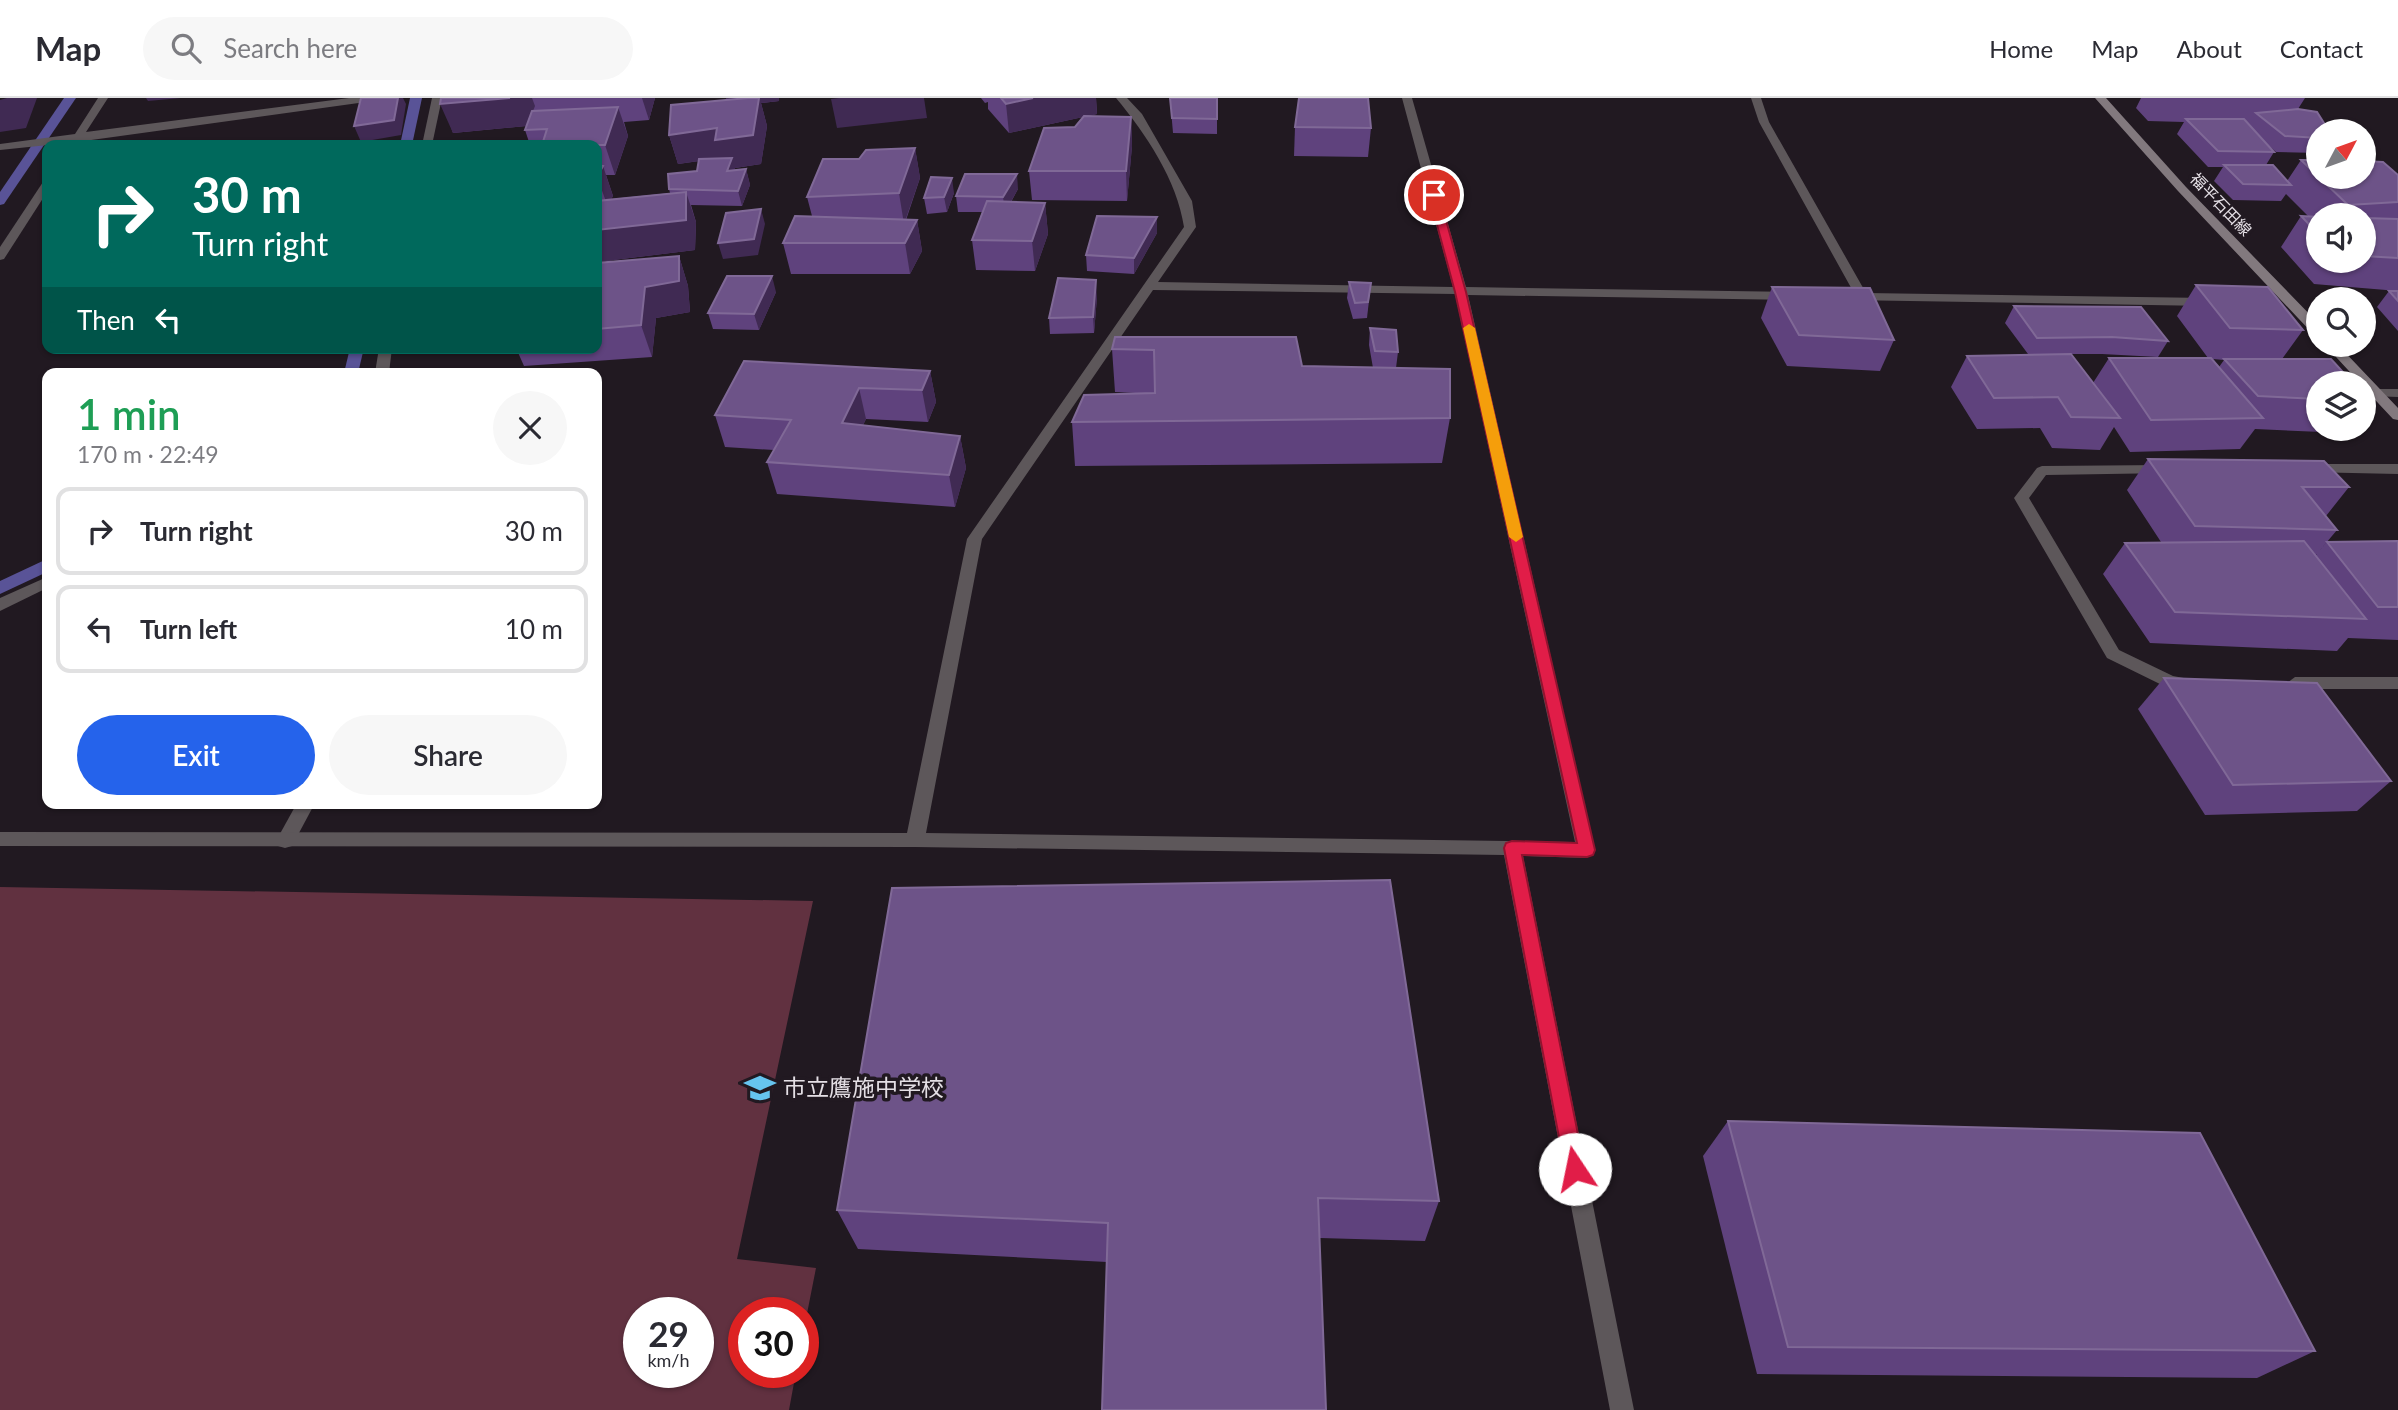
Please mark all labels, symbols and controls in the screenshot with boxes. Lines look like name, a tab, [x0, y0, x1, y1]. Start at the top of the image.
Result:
search box	[143, 17, 633, 80]
text: Map	[35, 28, 101, 68]
icon: search	[167, 29, 205, 67]
text: Search here	[223, 32, 357, 64]
text: Home	[1989, 34, 2053, 63]
text: Map	[2091, 34, 2139, 63]
text: About	[2177, 34, 2242, 63]
text: Contact	[2280, 34, 2363, 63]
north arrow	[2306, 119, 2376, 189]
map controls	[2306, 119, 2376, 441]
text: 30 m	[192, 165, 302, 223]
pin	[1404, 165, 1464, 225]
icon: right	[77, 168, 168, 259]
street label: 福平石田線	[2187, 168, 2256, 239]
icon: arrive	[1415, 176, 1453, 214]
button: sound	[2306, 203, 2376, 273]
text: Turn right	[192, 224, 328, 263]
button: search	[2306, 287, 2376, 357]
icon: left	[149, 301, 187, 339]
text: Then	[77, 304, 135, 336]
button: layers	[2306, 371, 2376, 441]
text: 1 min	[77, 389, 181, 439]
button: close	[493, 391, 567, 465]
text: 170 m · 22:49	[77, 440, 219, 468]
icon: right	[81, 512, 119, 550]
text: Turn right	[140, 515, 253, 547]
text: 30 m	[505, 515, 563, 547]
icon: left	[81, 610, 119, 648]
text: Turn left	[140, 613, 237, 645]
text: 10 m	[505, 613, 563, 645]
button: Exit	[77, 715, 315, 795]
button: Share	[329, 715, 567, 795]
school or university icon: 市立鷹施中学校	[743, 1071, 777, 1105]
place label: 市立鷹施中学校	[783, 1073, 944, 1101]
position arrow	[1538, 1132, 1612, 1206]
speed limit sign: 30	[728, 1297, 819, 1388]
text: 29	[648, 1312, 689, 1354]
text: km/h	[647, 1349, 690, 1371]

